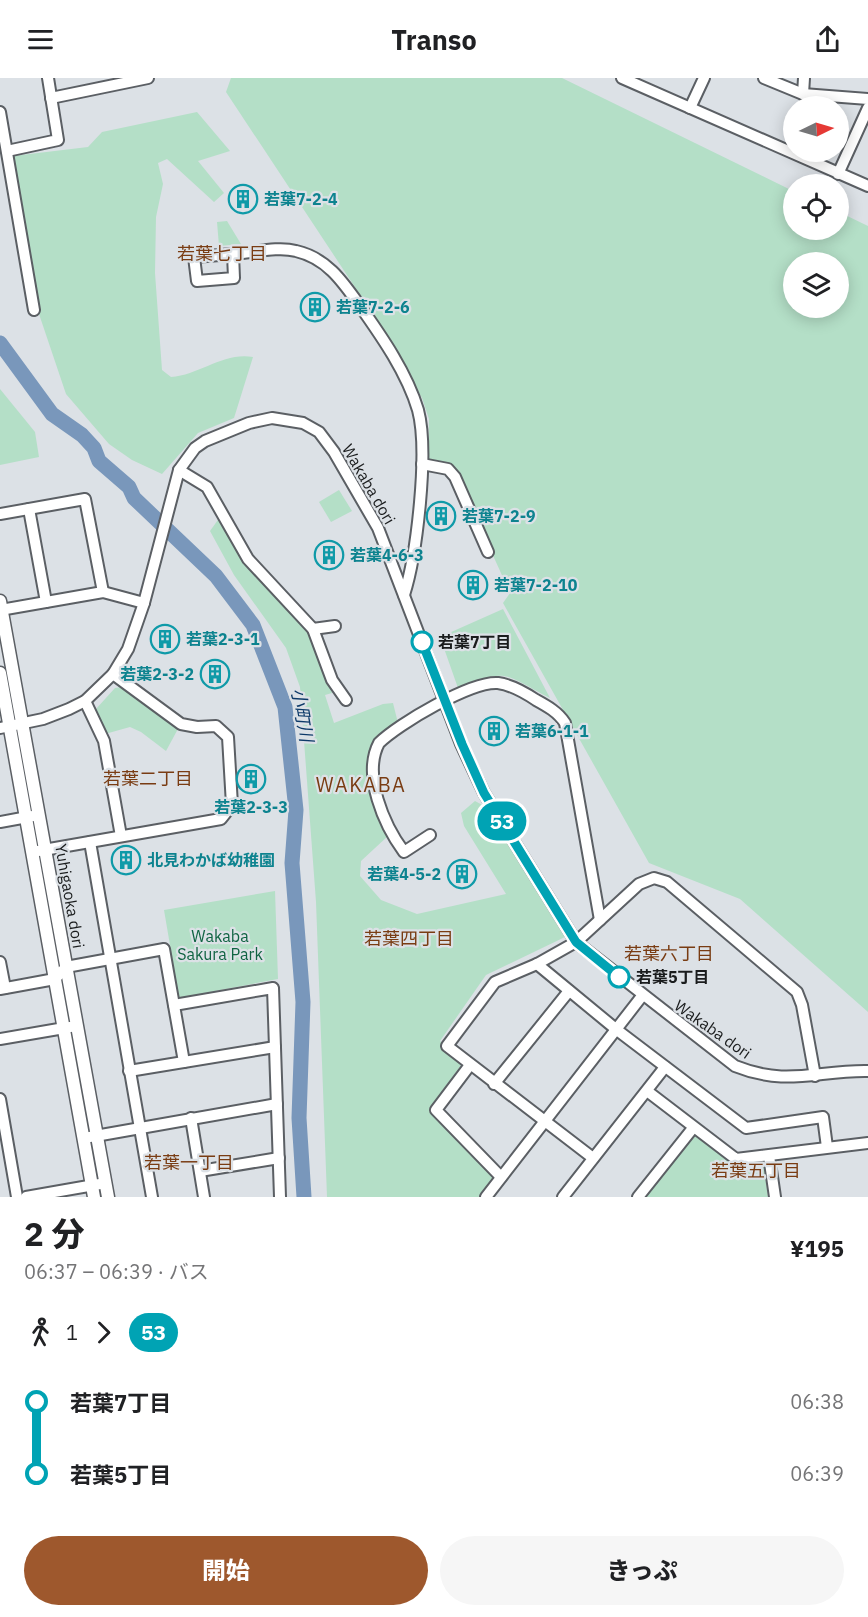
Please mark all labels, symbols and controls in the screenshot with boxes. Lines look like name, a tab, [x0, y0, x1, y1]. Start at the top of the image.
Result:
text: Transo	[391, 22, 477, 57]
icon: menu	[24, 23, 57, 56]
icon: share	[811, 23, 844, 56]
north arrow	[783, 96, 849, 162]
map controls	[783, 96, 849, 318]
button: locate	[783, 174, 849, 240]
building icon: 若葉7-2-4	[227, 183, 259, 215]
place label: 若葉7-2-4	[264, 189, 338, 209]
district label: 若葉七丁目	[177, 242, 267, 265]
button: layers	[783, 252, 849, 318]
building icon: 若葉7-2-6	[299, 291, 331, 323]
place label: 若葉7-2-6	[336, 297, 410, 317]
street label: Wakaba dori	[338, 440, 400, 528]
building icon: 若葉7-2-9	[425, 500, 457, 532]
place label: 若葉7-2-9	[462, 506, 536, 526]
building icon: 若葉4-6-3	[313, 539, 345, 571]
place label: 若葉4-6-3	[350, 545, 424, 565]
building icon: 若葉7-2-10	[457, 569, 489, 601]
place label: 若葉7-2-10	[494, 575, 578, 595]
building icon: 若葉2-3-1	[149, 623, 181, 655]
place label: 若葉2-3-1	[186, 629, 260, 649]
marker: 若葉7丁目	[411, 631, 433, 653]
place label: 若葉7丁目	[438, 632, 512, 652]
building icon: 若葉2-3-2	[199, 658, 231, 690]
place label: 若葉2-3-2	[120, 664, 194, 684]
water label: 小町川	[286, 686, 319, 745]
building icon: 若葉6-1-1	[478, 715, 510, 747]
place label: 若葉6-1-1	[515, 721, 589, 741]
building icon: 若葉2-3-3	[235, 763, 267, 795]
district label: 若葉二丁目	[103, 767, 193, 790]
district label: WAKABA	[316, 771, 406, 798]
place label: 若葉2-3-3	[214, 797, 288, 817]
line badge: 53	[475, 802, 529, 840]
text: 53	[489, 807, 515, 835]
street label: Yuhigaoka dori	[51, 842, 89, 950]
building icon: 北見わかば幼稚園	[110, 844, 142, 876]
place label: 北見わかば幼稚園	[147, 850, 275, 870]
building icon: 若葉4-5-2	[446, 858, 478, 890]
place label: 若葉4-5-2	[367, 864, 441, 884]
park label: Wakaba Sakura Park	[177, 926, 263, 964]
district label: 若葉四丁目	[364, 927, 454, 950]
district label: 若葉六丁目	[624, 942, 714, 965]
marker: 若葉5丁目	[608, 966, 630, 988]
place label: 若葉5丁目	[636, 967, 710, 987]
street label: Wakaba dori	[671, 995, 755, 1063]
district label: 若葉一丁目	[144, 1151, 234, 1174]
district label: 若葉五丁目	[711, 1159, 801, 1182]
text: 2 分	[24, 1212, 85, 1255]
text: ¥195	[790, 1234, 844, 1263]
text: 06:37 – 06:39 · バス	[24, 1258, 209, 1285]
icon: walk	[24, 1316, 57, 1349]
icon: forward	[87, 1316, 120, 1349]
text: 53	[141, 1318, 166, 1346]
text: 1	[66, 1319, 78, 1346]
text: 若葉7丁目	[70, 1388, 171, 1417]
text: 06:38	[790, 1388, 844, 1415]
text: 若葉5丁目	[70, 1460, 171, 1489]
text: 06:39	[790, 1460, 844, 1487]
button: 開始	[24, 1536, 428, 1605]
button: きっぷ	[440, 1536, 844, 1605]

